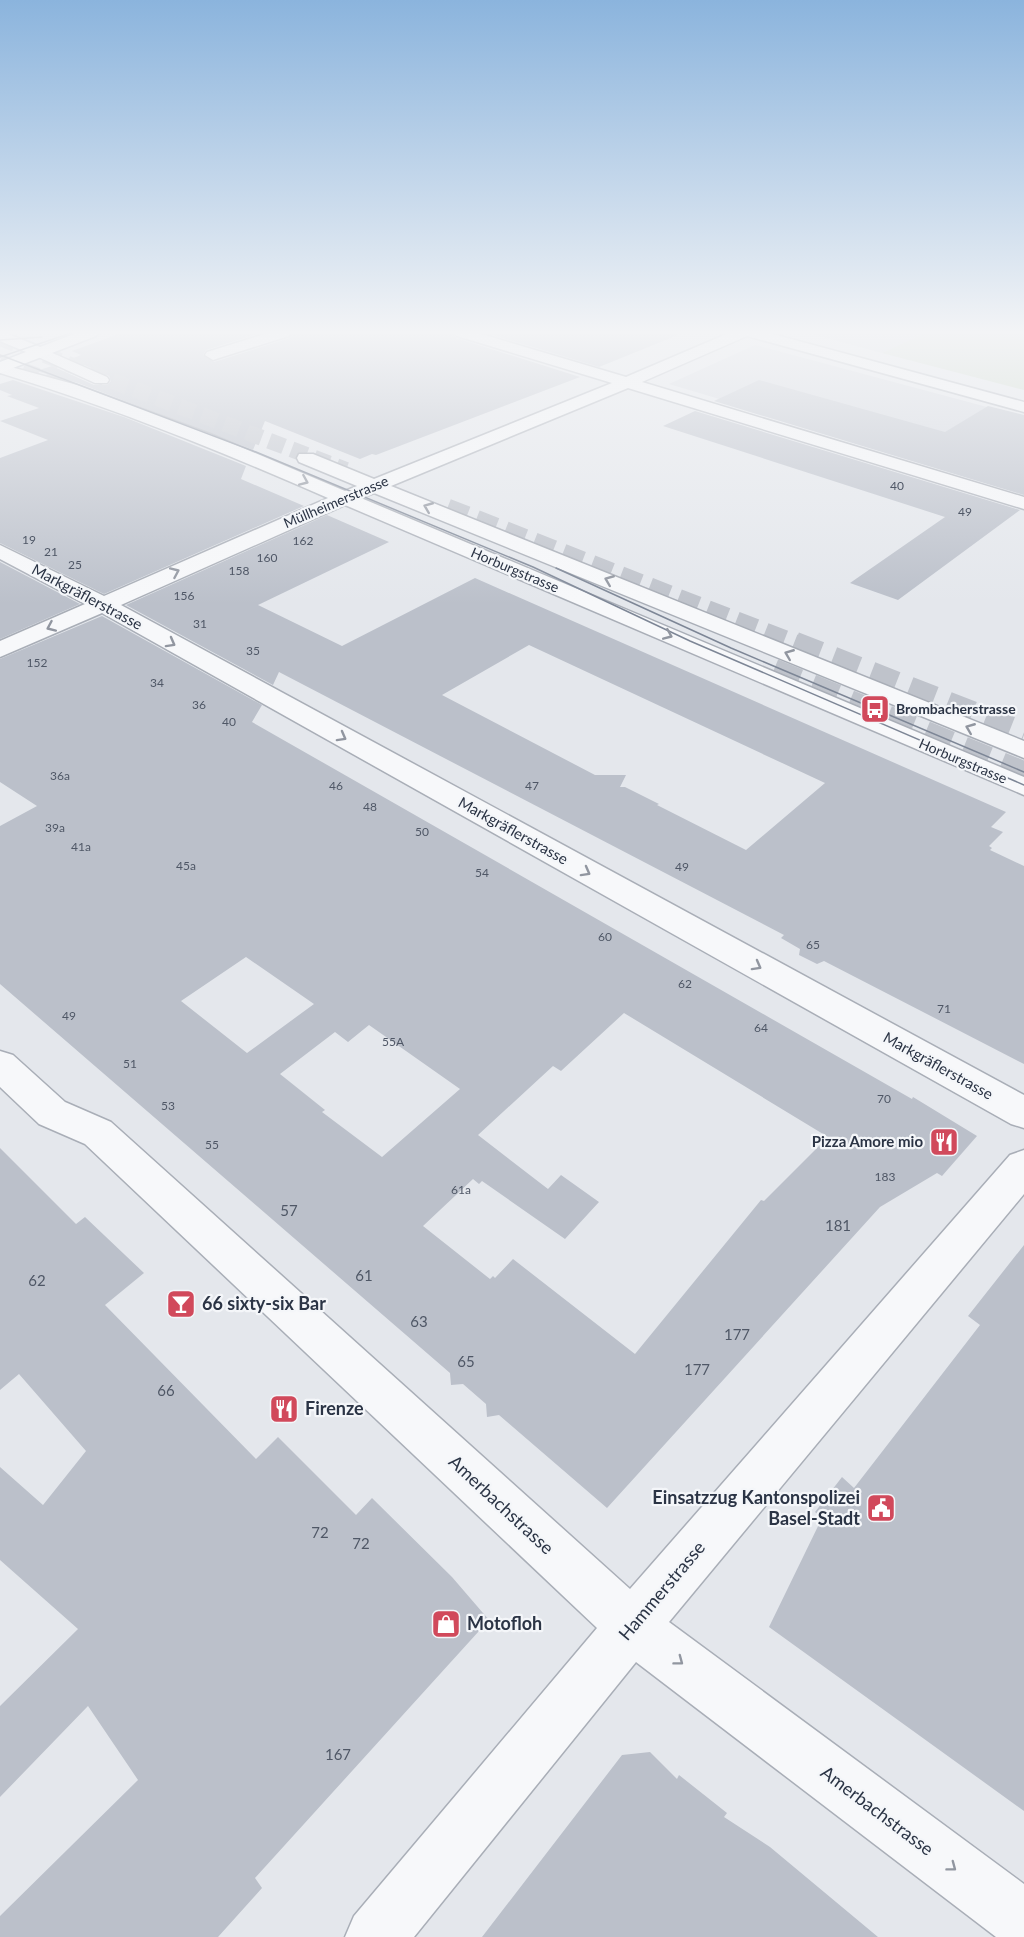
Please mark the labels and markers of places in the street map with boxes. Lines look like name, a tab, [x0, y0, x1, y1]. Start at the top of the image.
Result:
bus stop icon: Brombacherstrasse	[859, 693, 891, 725]
place label: Brombacherstrasse	[896, 700, 1016, 717]
restaurant icon: Pizza Amore mio	[928, 1126, 960, 1158]
place label: Pizza Amore mio	[812, 1132, 923, 1150]
bar icon: 66 sixty-six Bar	[165, 1288, 197, 1320]
place label: 66 sixty-six Bar	[202, 1292, 326, 1314]
restaurant icon: Firenze	[268, 1393, 300, 1425]
place label: Firenze	[305, 1397, 364, 1419]
place label: Einsatzzug Kantonspolizei Basel-Stadt	[652, 1486, 860, 1529]
public building icon: Einsatzzug Kantonspolizei Basel-Stadt	[865, 1492, 897, 1524]
shop icon: Motofloh	[430, 1608, 462, 1640]
place label: Motofloh	[467, 1612, 542, 1634]

